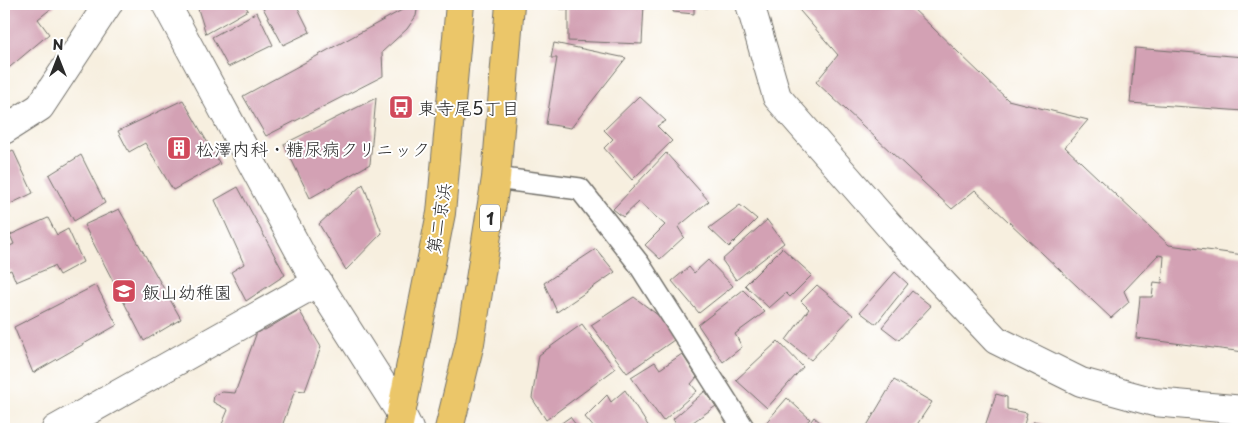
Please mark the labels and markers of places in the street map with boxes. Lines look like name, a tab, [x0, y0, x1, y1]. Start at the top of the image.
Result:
bus stop icon: 東寺尾5丁目	[388, 94, 414, 120]
place label: 東寺尾5丁目	[418, 94, 520, 121]
building icon: 松澤内科・糖尿病クリニック	[166, 135, 192, 161]
place label: 松澤内科・糖尿病クリニック	[196, 135, 430, 162]
school or university icon: 飯山幼稚園	[111, 278, 137, 304]
place label: 飯山幼稚園	[142, 278, 232, 305]

